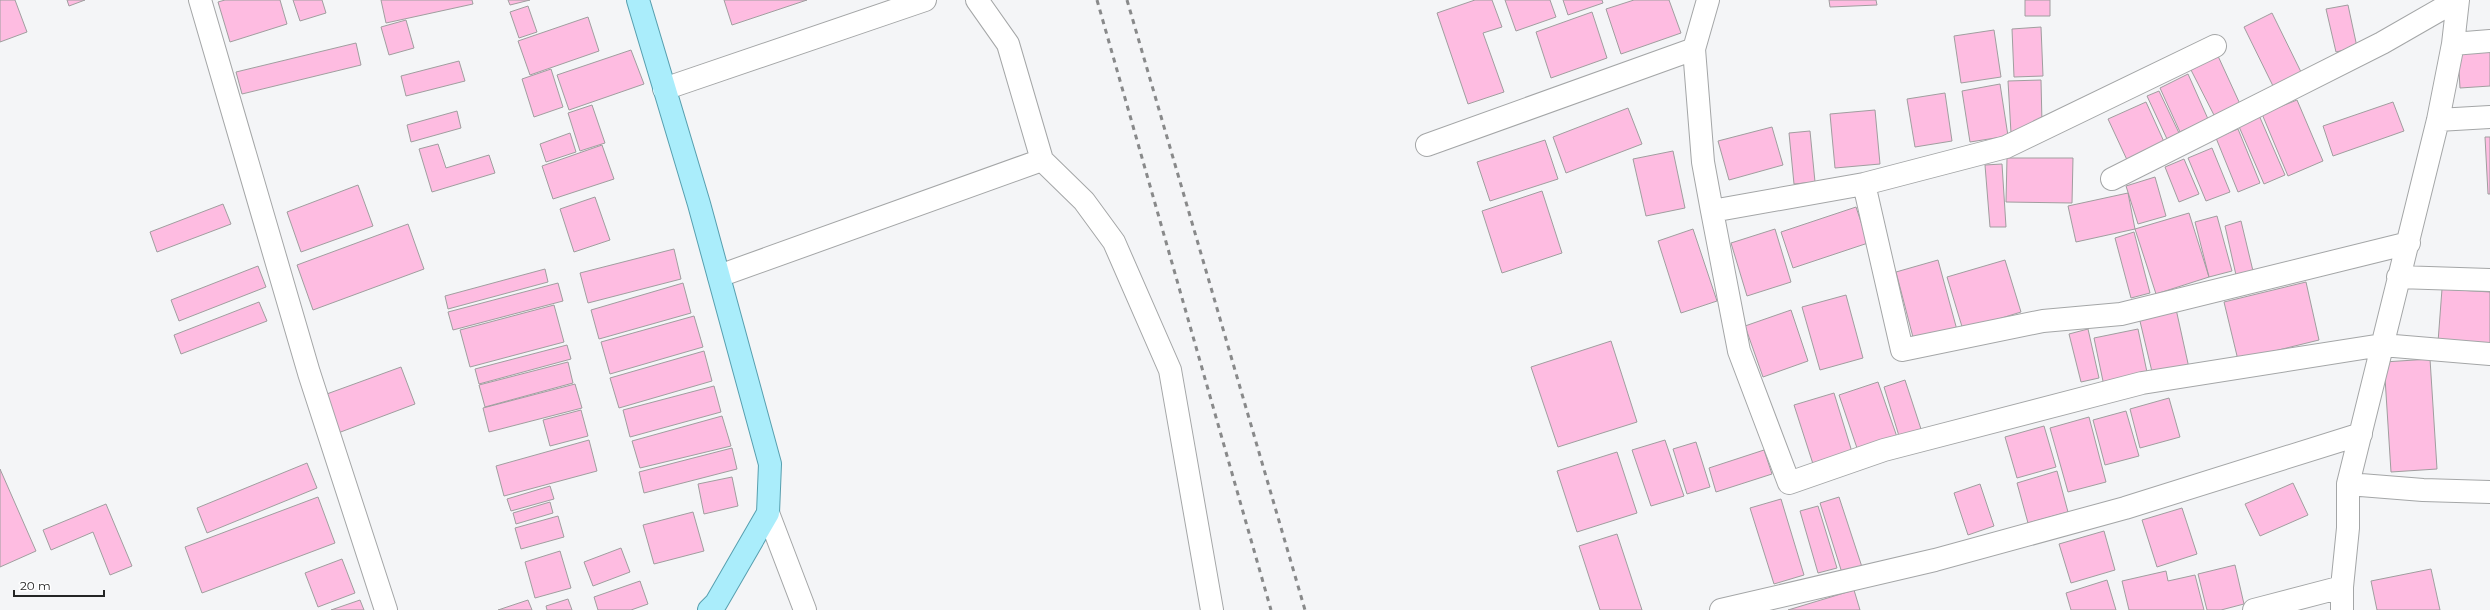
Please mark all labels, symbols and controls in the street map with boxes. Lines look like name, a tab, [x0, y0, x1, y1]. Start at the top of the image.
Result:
scale bar	[14, 572, 104, 598]
text: 20 m	[20, 578, 51, 593]

